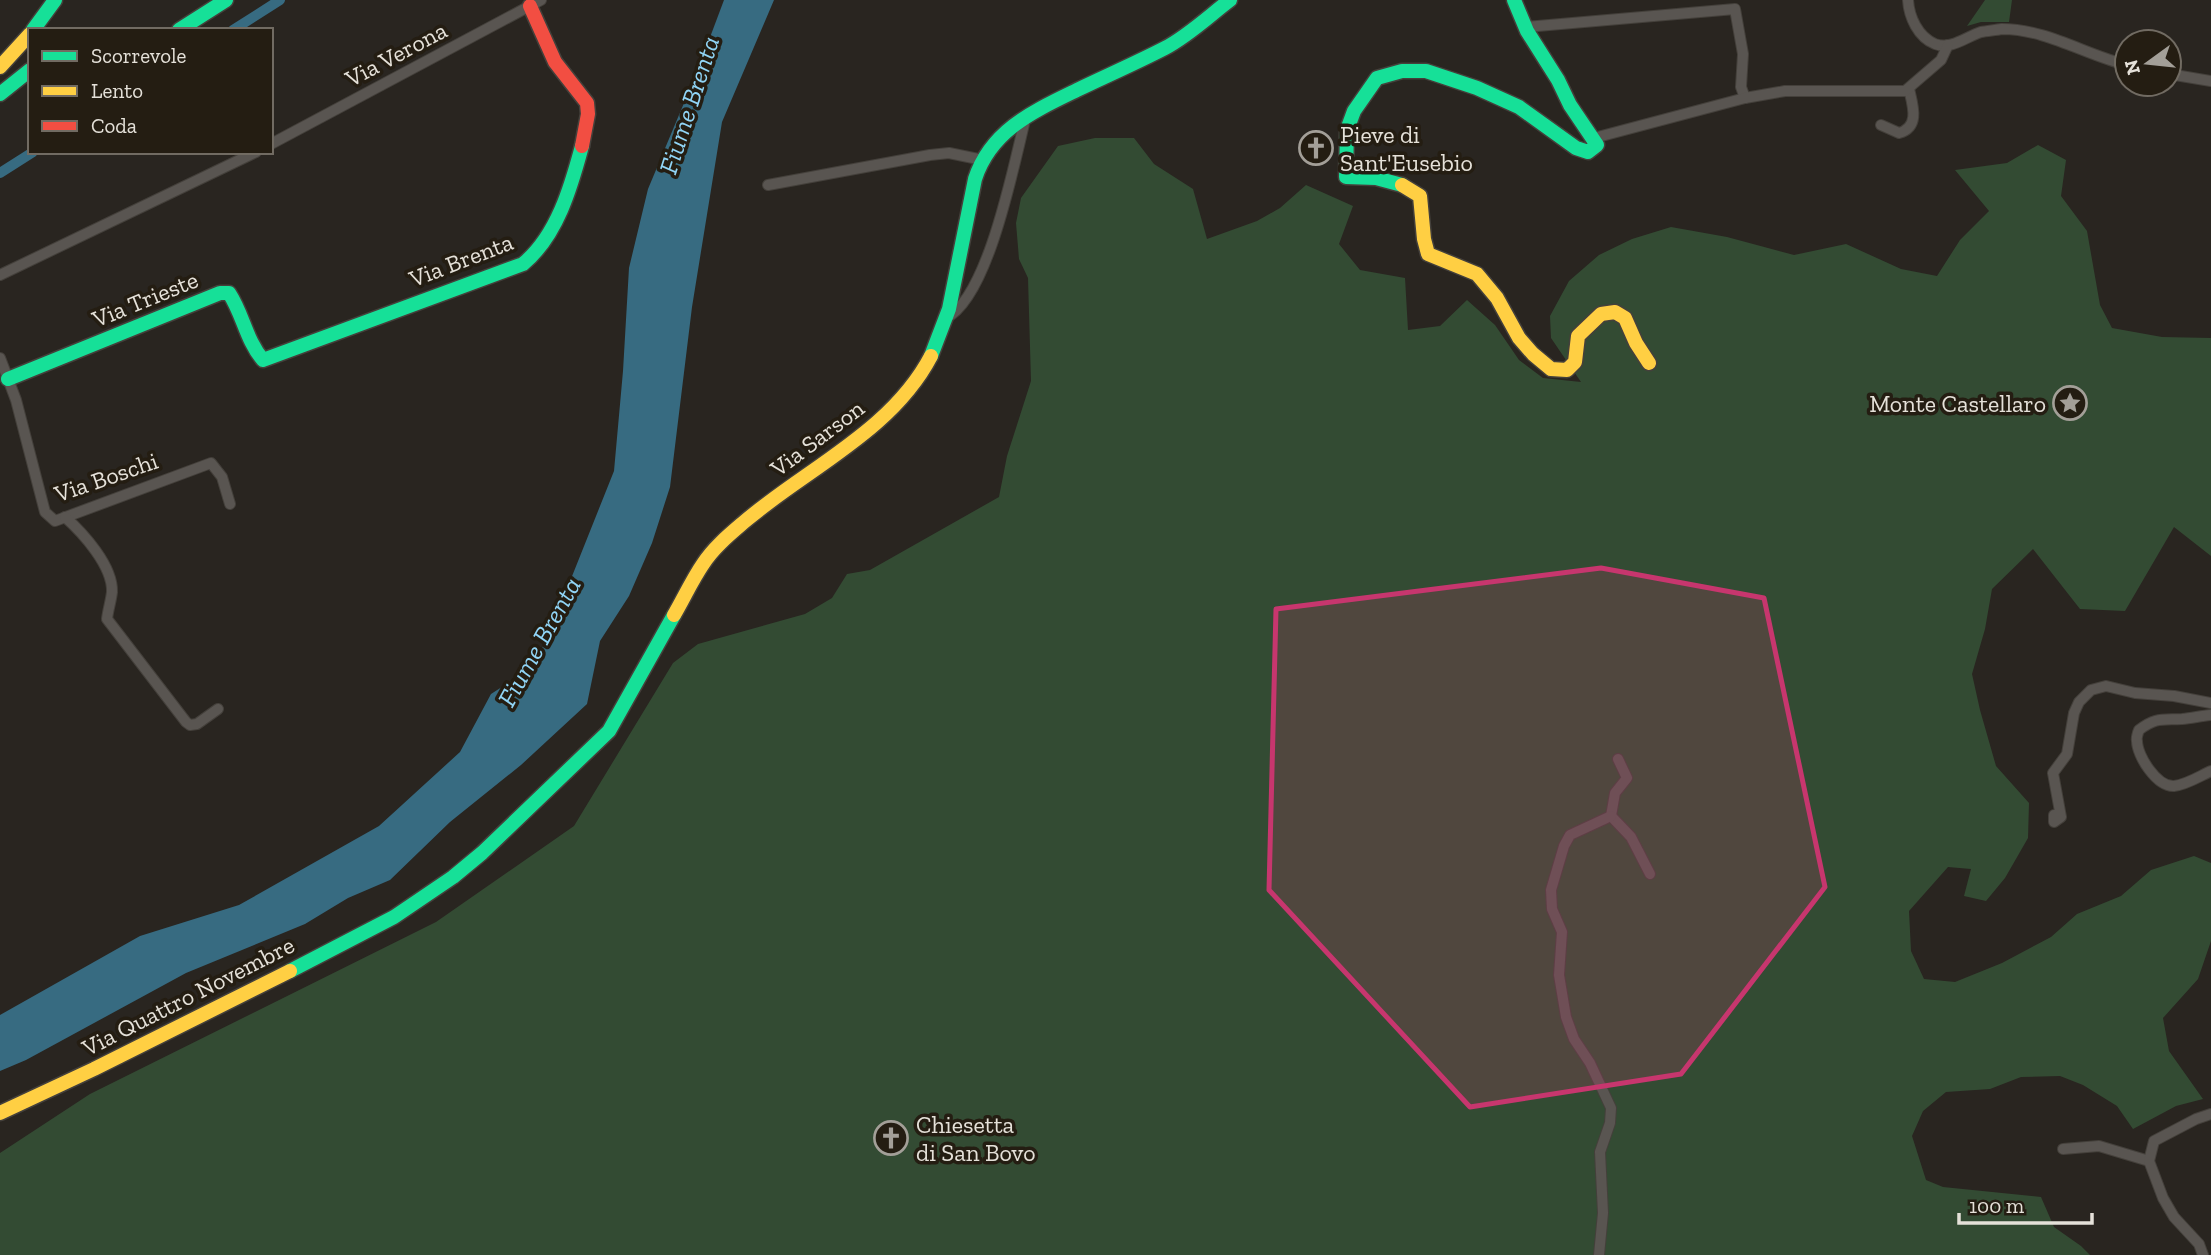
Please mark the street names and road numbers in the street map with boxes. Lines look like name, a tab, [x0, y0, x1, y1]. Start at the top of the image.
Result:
street label: Via Verona	[339, 15, 452, 93]
street label: Via Brenta	[404, 227, 517, 293]
street label: Via Trieste	[87, 265, 202, 334]
street label: Via Sarson	[764, 393, 870, 483]
street label: Via Boschi	[50, 446, 162, 509]
street label: Via Quattro Novembre	[76, 930, 299, 1063]

